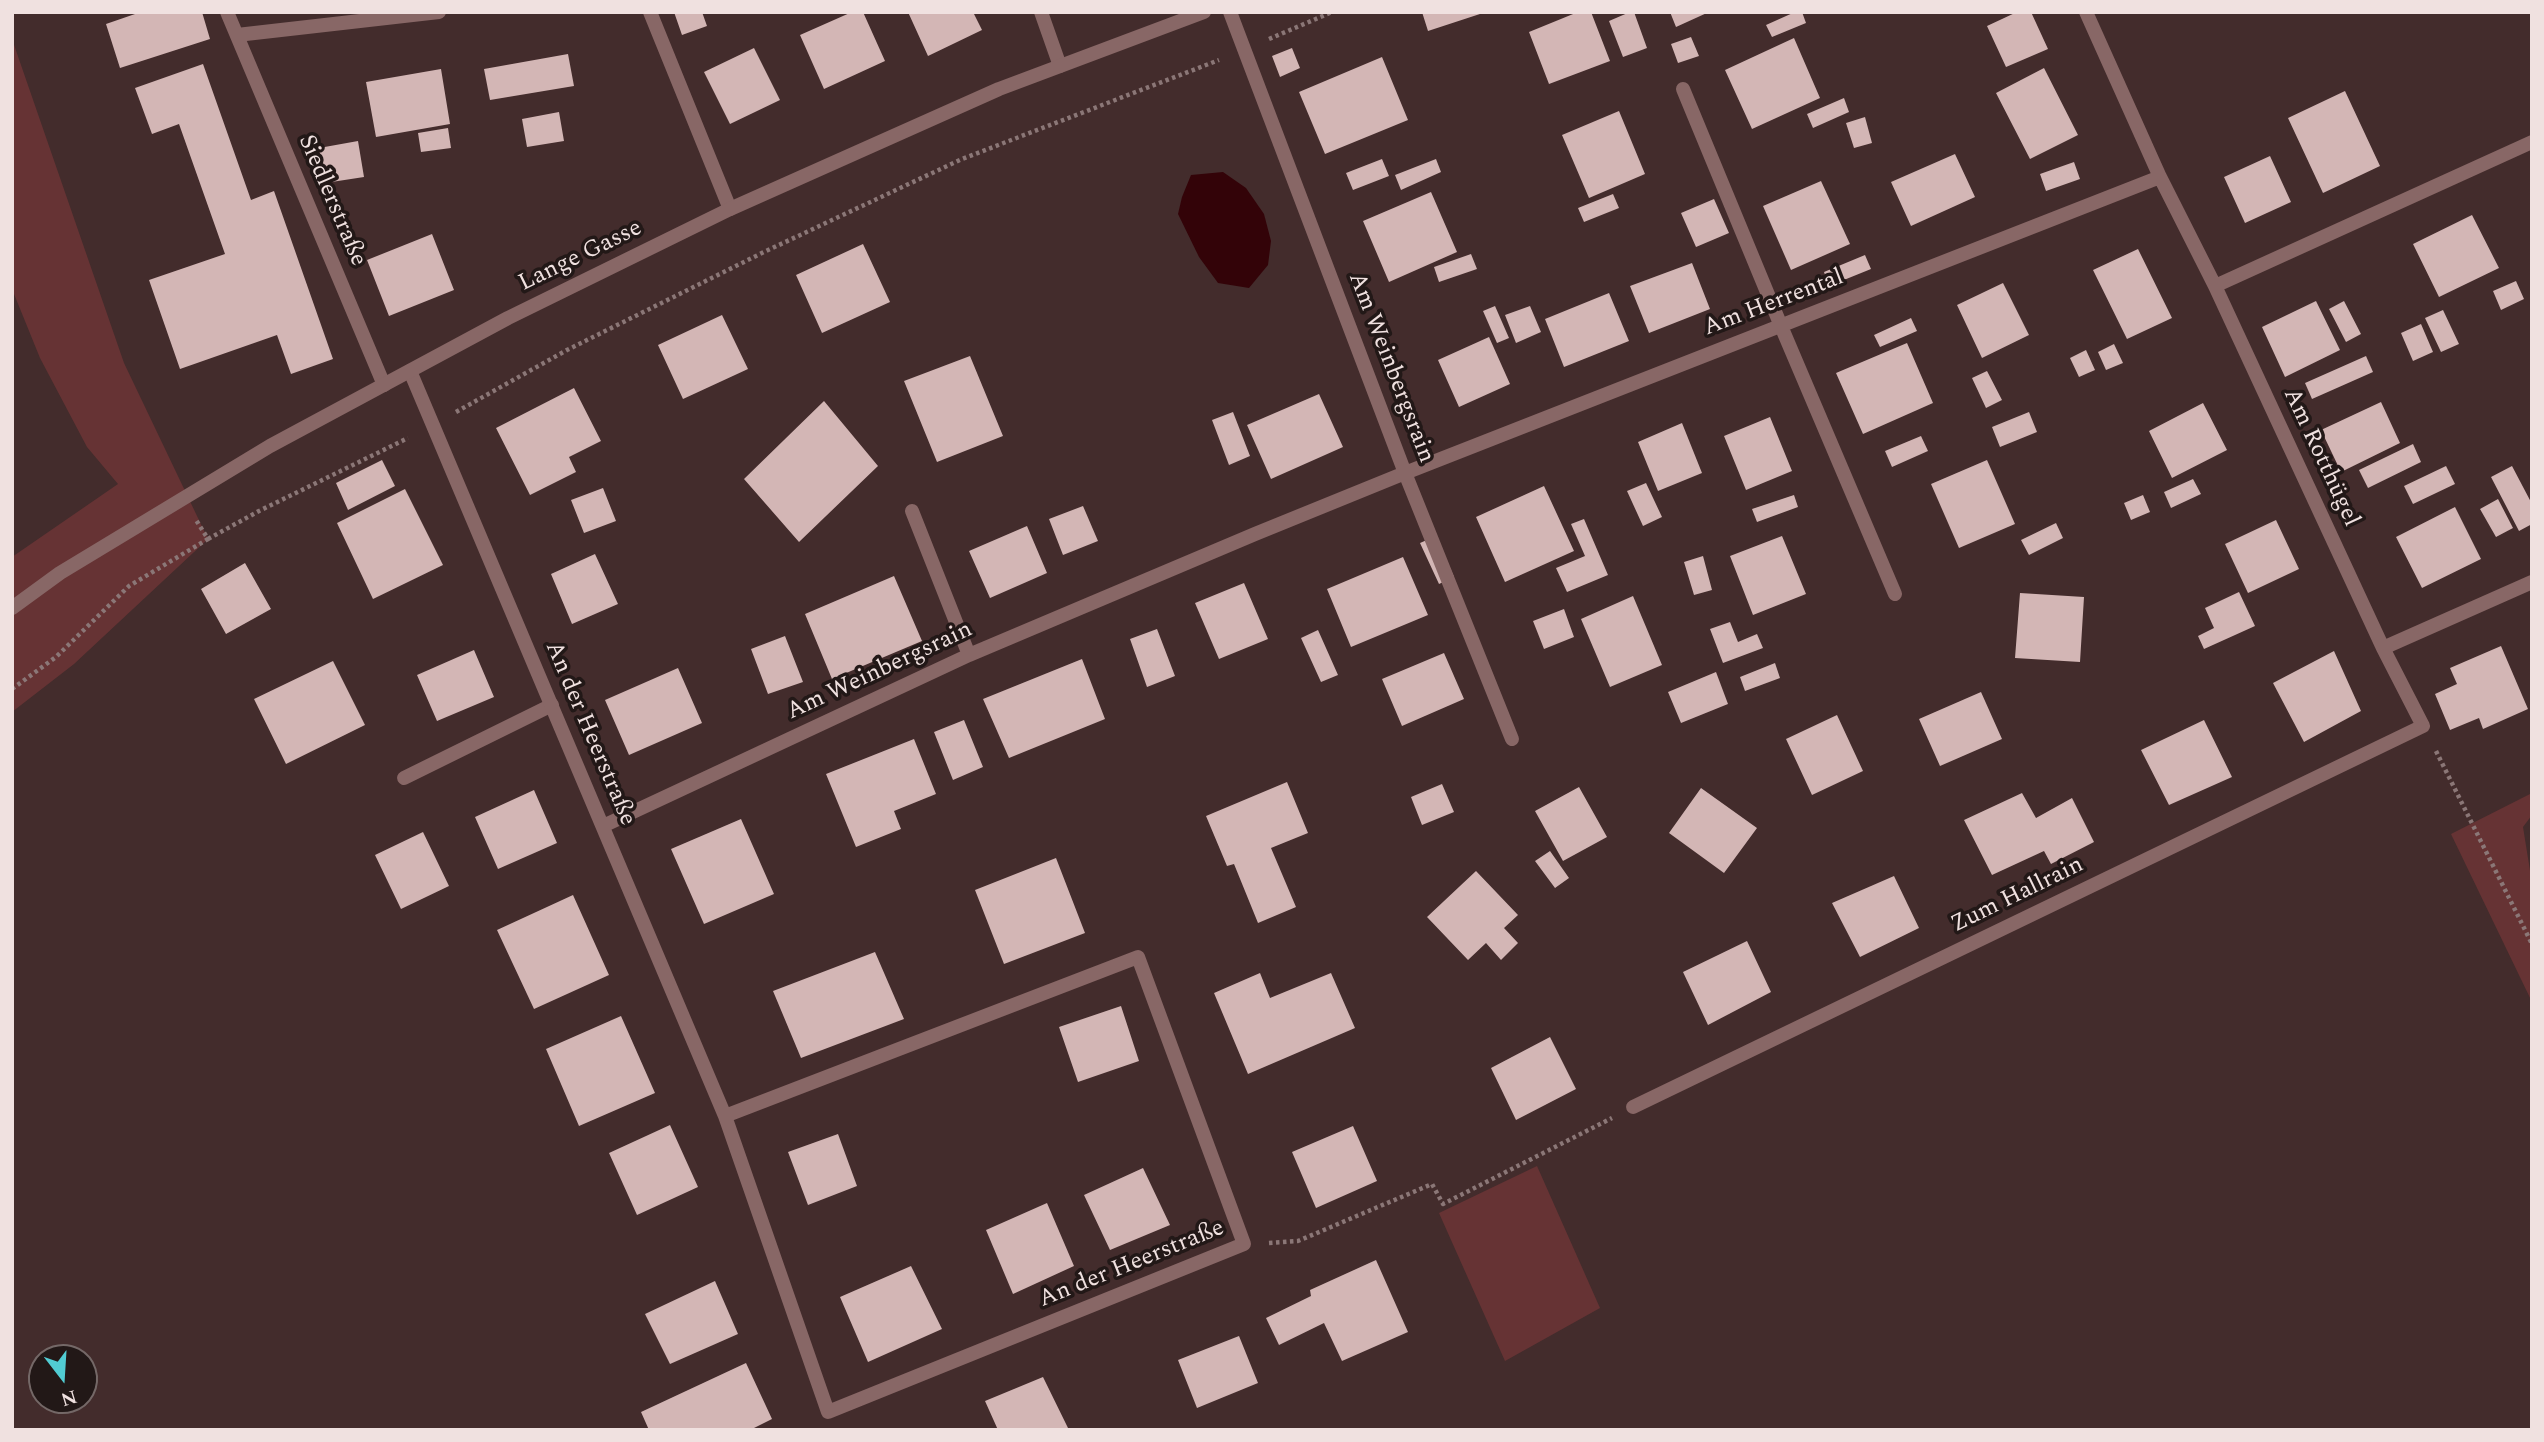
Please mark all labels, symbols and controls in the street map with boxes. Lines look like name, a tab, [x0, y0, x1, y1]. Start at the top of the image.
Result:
street label: Siedlerstraße	[290, 131, 372, 271]
street label: Lange Gasse	[515, 215, 647, 299]
street label: Am Herrental	[1700, 264, 1848, 344]
street label: Am Weinbergsrain	[1340, 269, 1440, 467]
street label: Am Rotthügel	[2275, 384, 2365, 532]
street label: Am Weinbergsrain	[783, 616, 977, 728]
street label: An der Heerstraße	[537, 638, 641, 830]
street label: Zum Hallrain	[1947, 852, 2089, 940]
street label: An der Heerstraße	[1035, 1215, 1229, 1315]
north arrow	[28, 1344, 98, 1414]
text: N	[57, 1382, 80, 1414]

